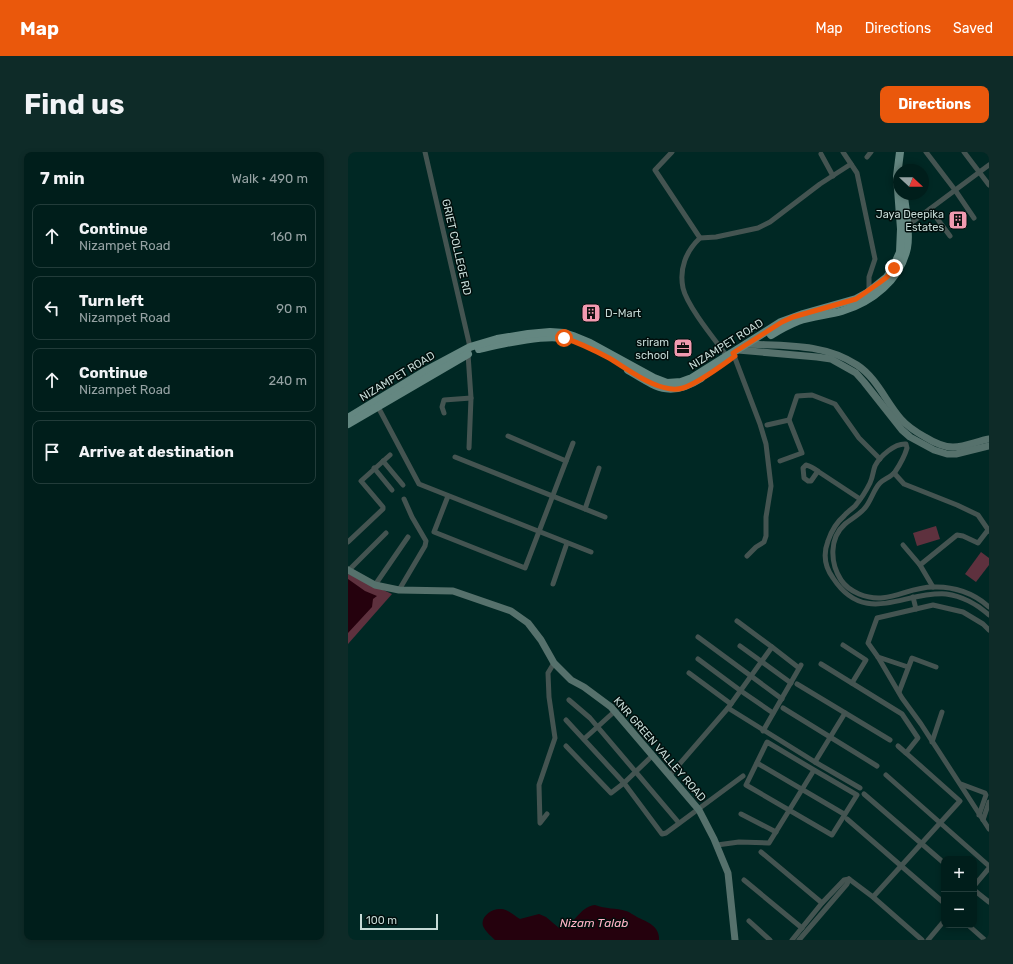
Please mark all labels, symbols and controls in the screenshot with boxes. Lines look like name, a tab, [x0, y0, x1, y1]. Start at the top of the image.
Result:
text: Map	[20, 17, 59, 40]
text: Map	[816, 20, 843, 37]
text: Directions	[865, 20, 931, 37]
text: Saved	[953, 20, 993, 37]
button: Directions	[880, 86, 989, 123]
text: Find us	[24, 88, 124, 121]
north arrow	[893, 164, 929, 200]
text: 7 min	[40, 168, 85, 188]
text: Walk · 490 m	[232, 171, 308, 186]
street label: GRIET COLLEGE RD	[439, 198, 474, 297]
place label: Jaya Deepika Estates	[876, 208, 944, 234]
building icon: Jaya Deepika Estates	[947, 209, 969, 231]
text: Continue	[79, 220, 148, 238]
icon: ahead	[41, 225, 63, 247]
text: 160 m	[271, 229, 307, 244]
text: Nizampet Road	[79, 238, 171, 253]
route end	[885, 259, 903, 277]
text: Turn left	[79, 292, 144, 310]
icon: left	[41, 297, 63, 319]
text: 90 m	[276, 301, 307, 316]
building icon: D-Mart	[580, 302, 602, 324]
place label: D-Mart	[605, 307, 642, 320]
text: Nizampet Road	[79, 310, 171, 325]
street label: NIZAMPET ROAD	[687, 316, 766, 373]
route start	[555, 329, 573, 347]
place label: sriram school	[635, 336, 669, 362]
office icon: sriram school	[672, 337, 694, 359]
street label: NIZAMPET ROAD	[357, 349, 437, 404]
text: Continue	[79, 364, 148, 382]
icon: ahead	[41, 369, 63, 391]
text: 240 m	[268, 373, 307, 388]
text: Nizampet Road	[79, 382, 171, 397]
icon: arrive	[41, 441, 63, 463]
text: Arrive at destination	[79, 443, 234, 461]
street label: KNR GREEN VALLEY ROAD	[611, 694, 709, 804]
map controls	[941, 856, 977, 928]
button: +	[941, 856, 977, 892]
button: −	[941, 892, 977, 928]
scale bar	[360, 912, 438, 931]
text: 100 m	[366, 914, 397, 927]
water label: Nizam Talab	[560, 916, 628, 930]

